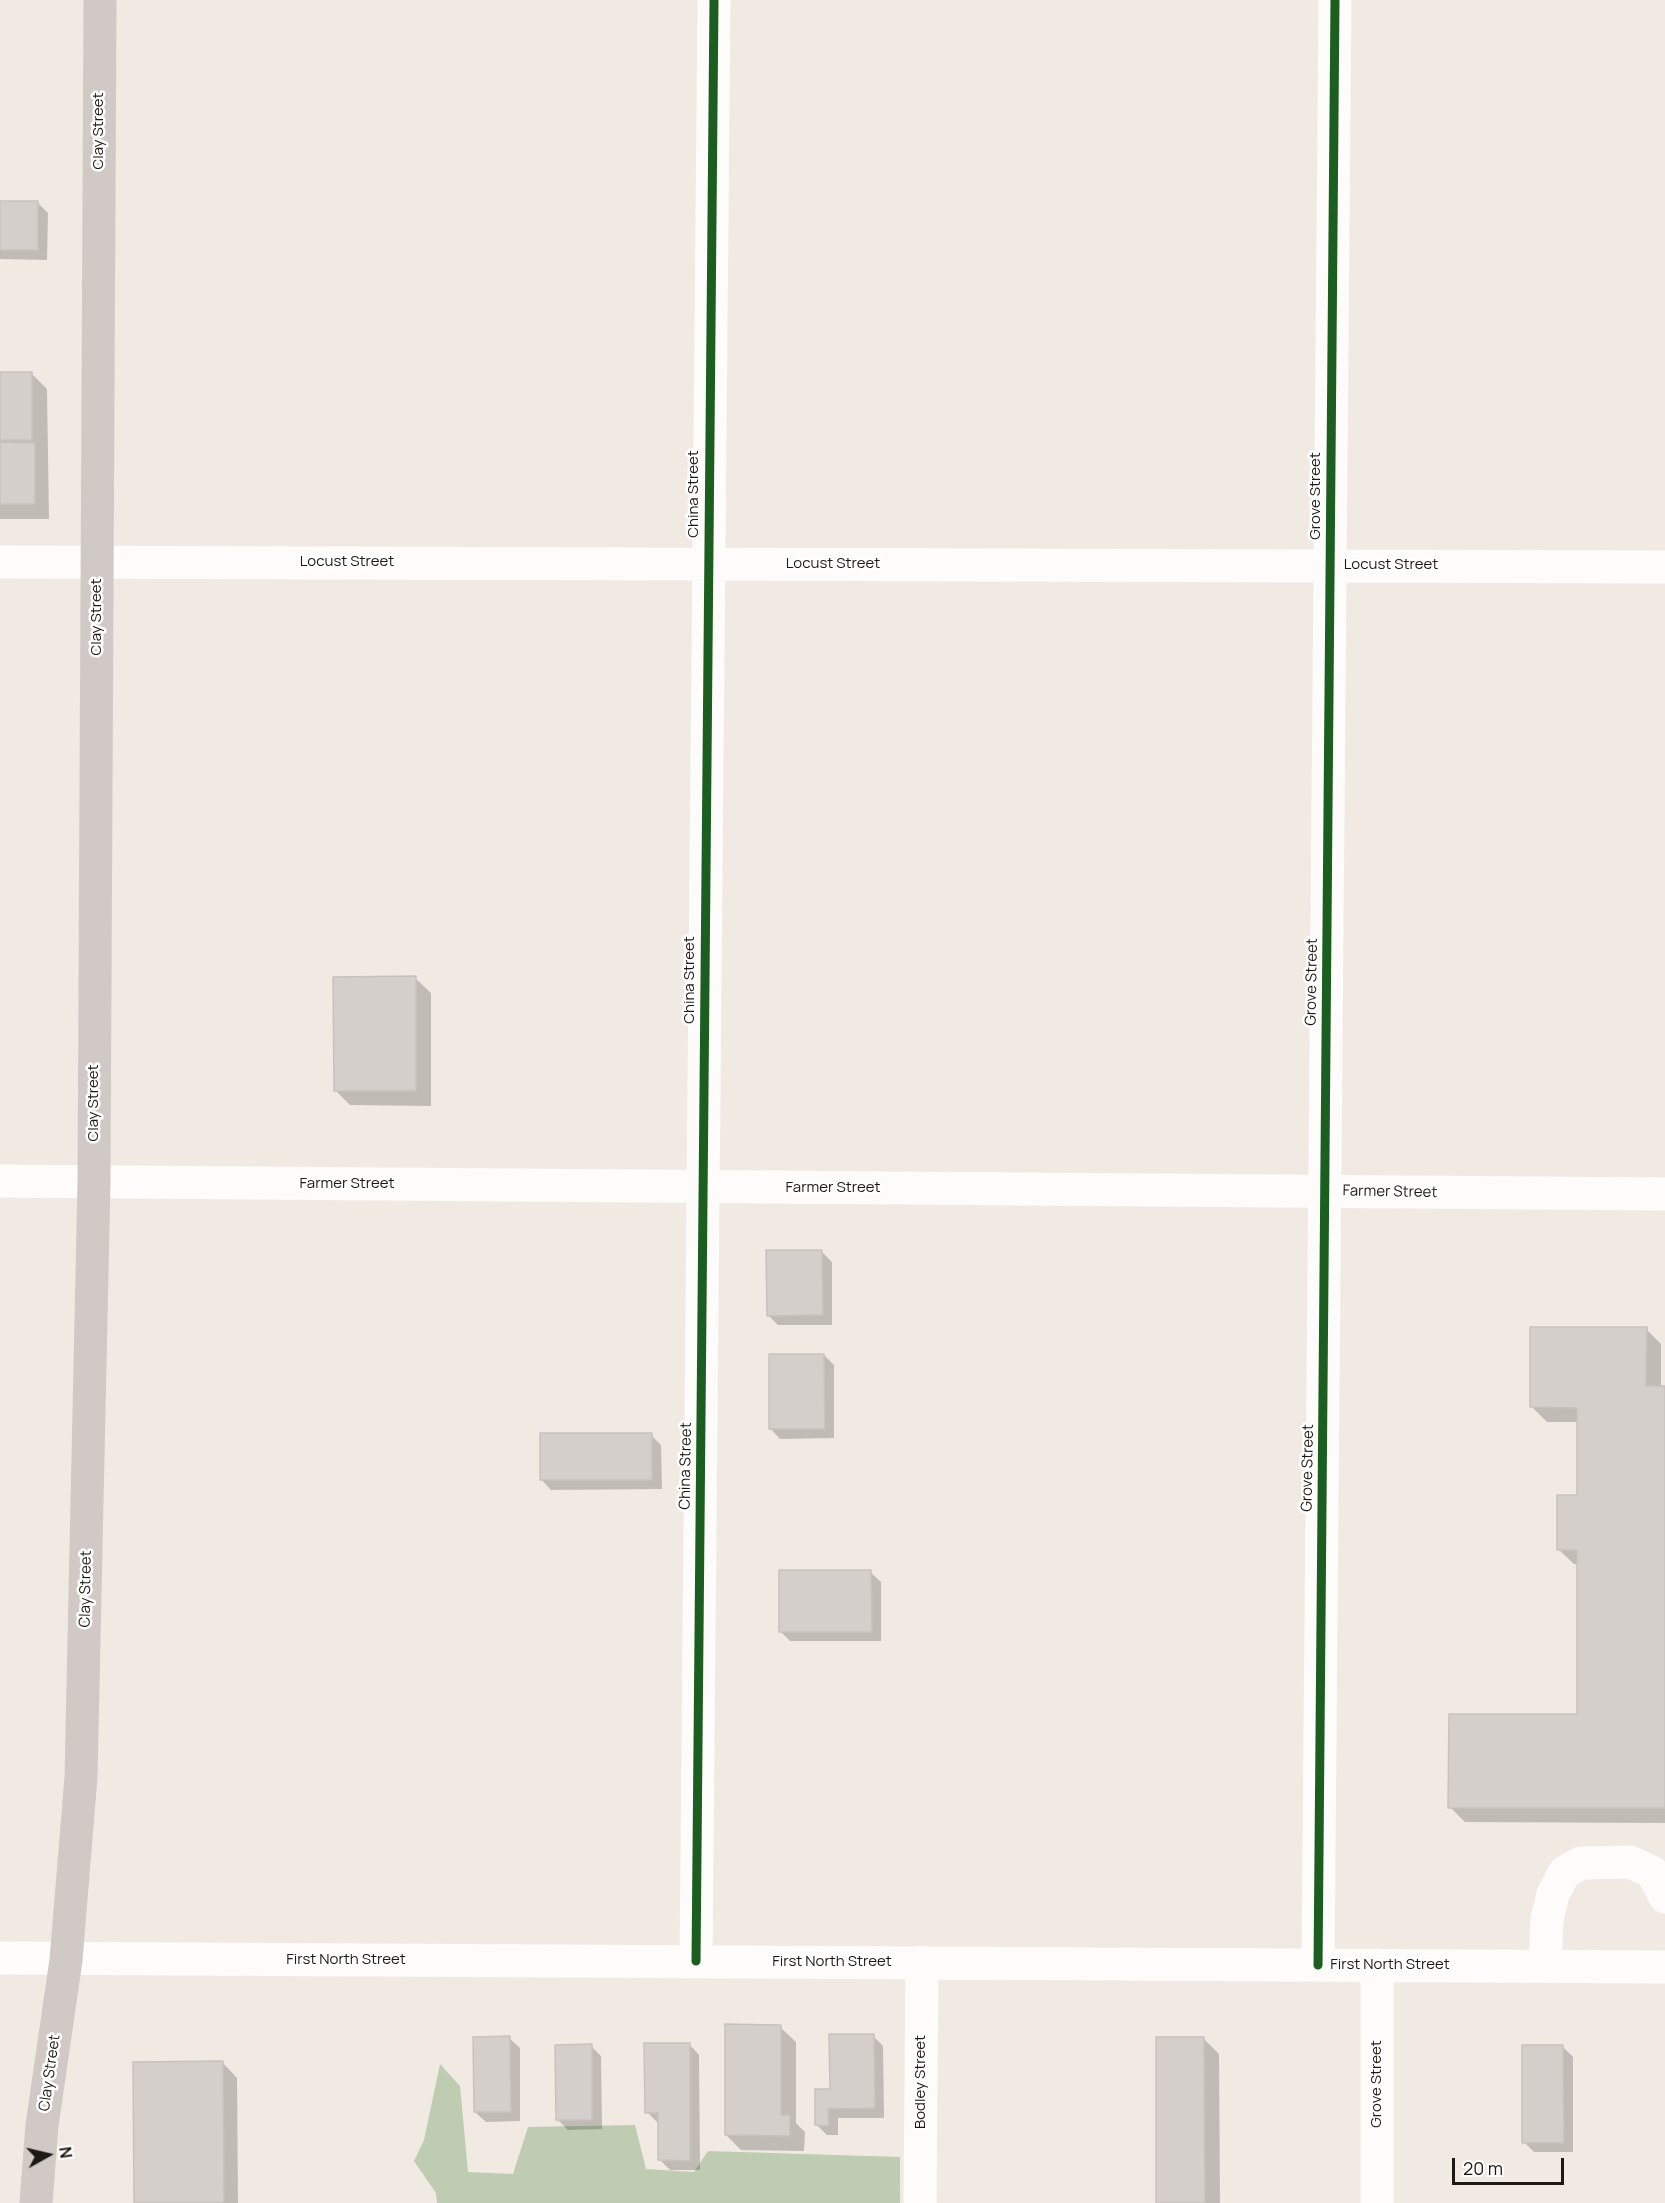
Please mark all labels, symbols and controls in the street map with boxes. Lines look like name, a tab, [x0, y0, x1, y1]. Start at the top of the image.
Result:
street label: Clay Street	[90, 92, 108, 170]
street label: China Street	[685, 450, 703, 538]
street label: Grove Street	[1307, 452, 1325, 540]
street label: Locust Street	[300, 553, 394, 571]
street label: Locust Street	[786, 555, 880, 573]
street label: Locust Street	[1344, 556, 1438, 574]
street label: Clay Street	[88, 578, 106, 656]
street label: China Street	[681, 936, 699, 1024]
street label: Grove Street	[1302, 938, 1322, 1026]
street label: Clay Street	[85, 1064, 103, 1142]
street label: Farmer Street	[300, 1175, 394, 1193]
street label: Farmer Street	[786, 1179, 880, 1197]
street label: Farmer Street	[1342, 1182, 1438, 1202]
street label: China Street	[676, 1422, 696, 1510]
street label: Grove Street	[1298, 1424, 1318, 1512]
street label: Clay Street	[76, 1550, 96, 1628]
street label: First North Street	[286, 1951, 406, 1969]
street label: First North Street	[772, 1953, 892, 1971]
street label: First North Street	[1330, 1956, 1450, 1974]
street label: Clay Street	[36, 2034, 64, 2112]
street label: Bodley Street	[912, 2035, 930, 2129]
street label: Grove Street	[1368, 2040, 1386, 2128]
north arrow	[18, 2125, 78, 2185]
text: N	[54, 2145, 78, 2160]
scale bar	[1455, 2146, 1568, 2184]
text: 20 m	[1463, 2156, 1503, 2180]

